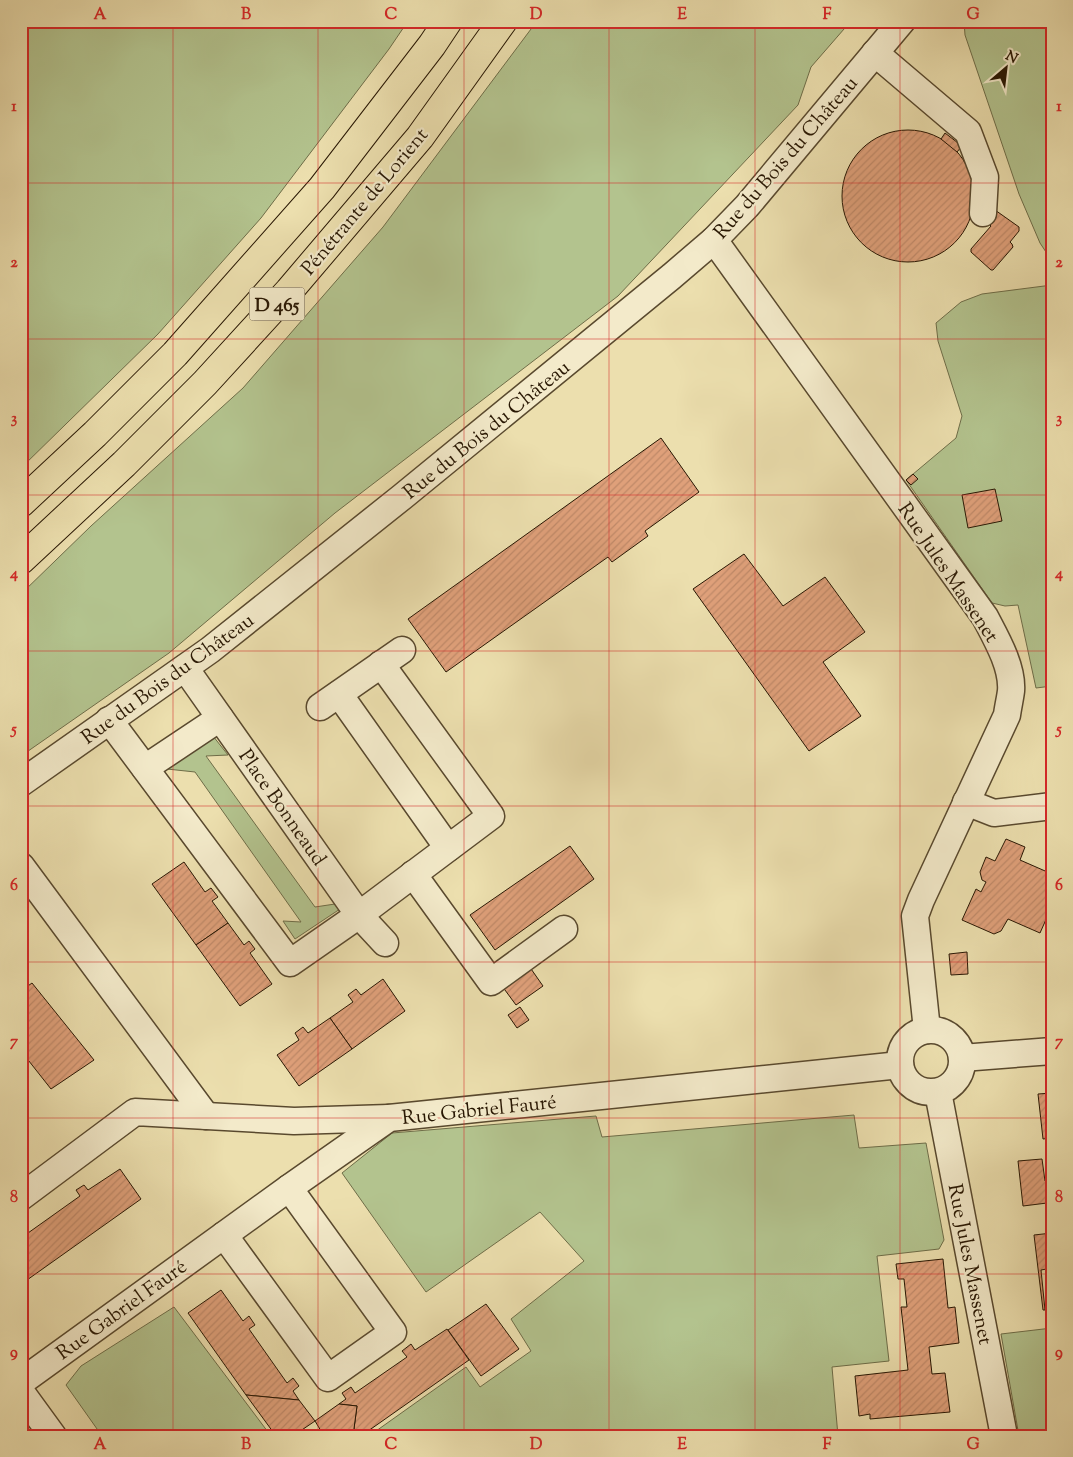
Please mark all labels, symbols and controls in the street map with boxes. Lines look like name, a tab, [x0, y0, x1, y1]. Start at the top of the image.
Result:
text: A	[94, 4, 107, 27]
text: B	[241, 4, 251, 27]
text: C	[385, 4, 398, 27]
text: D	[530, 4, 543, 27]
text: E	[677, 4, 687, 27]
text: F	[823, 4, 832, 27]
text: G	[966, 4, 980, 27]
north arrow	[980, 42, 1030, 92]
text: N	[1002, 47, 1021, 70]
street label: Rue du Bois du Château	[708, 70, 866, 246]
text: 1	[11, 96, 17, 119]
text: 1	[1056, 96, 1062, 119]
street label: Pénétrante de Lorient	[295, 122, 436, 283]
text: 2	[10, 252, 18, 275]
text: 2	[1055, 252, 1063, 275]
road number: D 465	[250, 288, 304, 320]
street label: Rue du Bois du Château	[398, 354, 578, 508]
text: 3	[11, 408, 18, 431]
text: 3	[1056, 408, 1063, 431]
street label: Rue Jules Massenet	[889, 498, 1005, 649]
text: 4	[9, 563, 18, 586]
text: 4	[1054, 563, 1063, 586]
street label: Rue du Bois du Château	[76, 607, 261, 753]
text: 5	[9, 719, 17, 742]
text: 5	[1054, 719, 1062, 742]
street label: Place Bonneaud	[230, 744, 332, 873]
text: 6	[10, 875, 18, 898]
text: 6	[1055, 875, 1063, 898]
text: 7	[10, 1031, 19, 1054]
text: 7	[1055, 1031, 1064, 1054]
street label: Rue Gabriel Fauré	[400, 1089, 558, 1134]
street label: Rue Jules Massenet	[939, 1182, 998, 1348]
text: 8	[10, 1187, 18, 1210]
text: 8	[1055, 1187, 1063, 1210]
street label: Rue Gabriel Fauré	[51, 1254, 194, 1368]
text: 9	[10, 1342, 18, 1365]
text: 9	[1055, 1342, 1063, 1365]
text: A	[94, 1434, 107, 1457]
text: B	[241, 1434, 251, 1457]
text: C	[385, 1434, 398, 1457]
text: D	[530, 1434, 543, 1457]
text: E	[677, 1434, 687, 1457]
text: F	[823, 1434, 832, 1457]
text: G	[966, 1434, 980, 1457]

